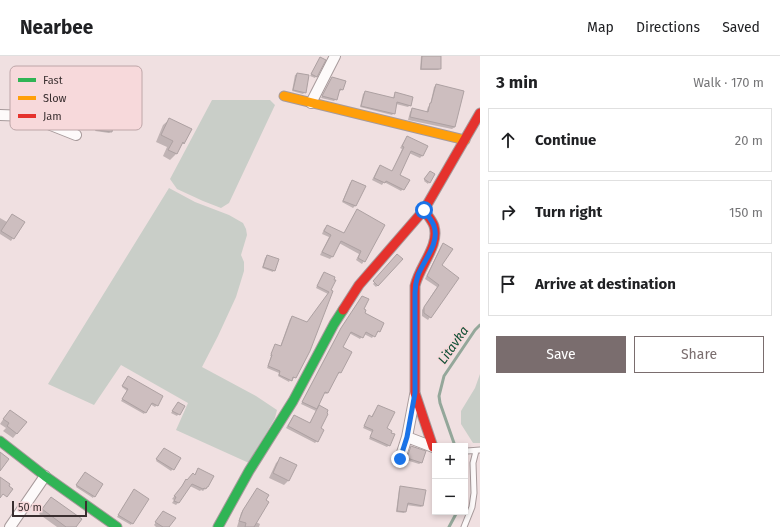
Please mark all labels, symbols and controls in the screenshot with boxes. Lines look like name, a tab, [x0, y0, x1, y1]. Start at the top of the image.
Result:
text: Nearbee	[20, 16, 93, 39]
text: Map	[587, 19, 614, 36]
text: Directions	[636, 19, 700, 36]
text: Saved	[722, 19, 760, 36]
legend	[10, 66, 142, 130]
text: 3 min	[496, 72, 538, 93]
text: Fast	[43, 74, 63, 87]
text: Walk · 170 m	[693, 75, 764, 90]
text: Slow	[43, 92, 67, 105]
text: Jam	[43, 110, 62, 123]
icon: ahead	[497, 129, 519, 151]
text: Continue	[535, 131, 596, 149]
text: 20 m	[735, 133, 763, 148]
route start	[415, 201, 433, 219]
icon: right	[497, 201, 519, 223]
text: Turn right	[535, 203, 602, 221]
text: 150 m	[729, 205, 763, 220]
icon: arrive	[497, 273, 519, 295]
text: Arrive at destination	[535, 275, 676, 293]
water label: Litavka	[435, 323, 471, 367]
button: Save	[496, 336, 626, 373]
button: Share	[634, 336, 764, 373]
map controls	[432, 443, 468, 515]
button: +	[432, 443, 468, 479]
route end	[391, 450, 409, 468]
button: −	[432, 479, 468, 515]
scale bar	[12, 499, 87, 518]
text: 50 m	[18, 501, 42, 514]

